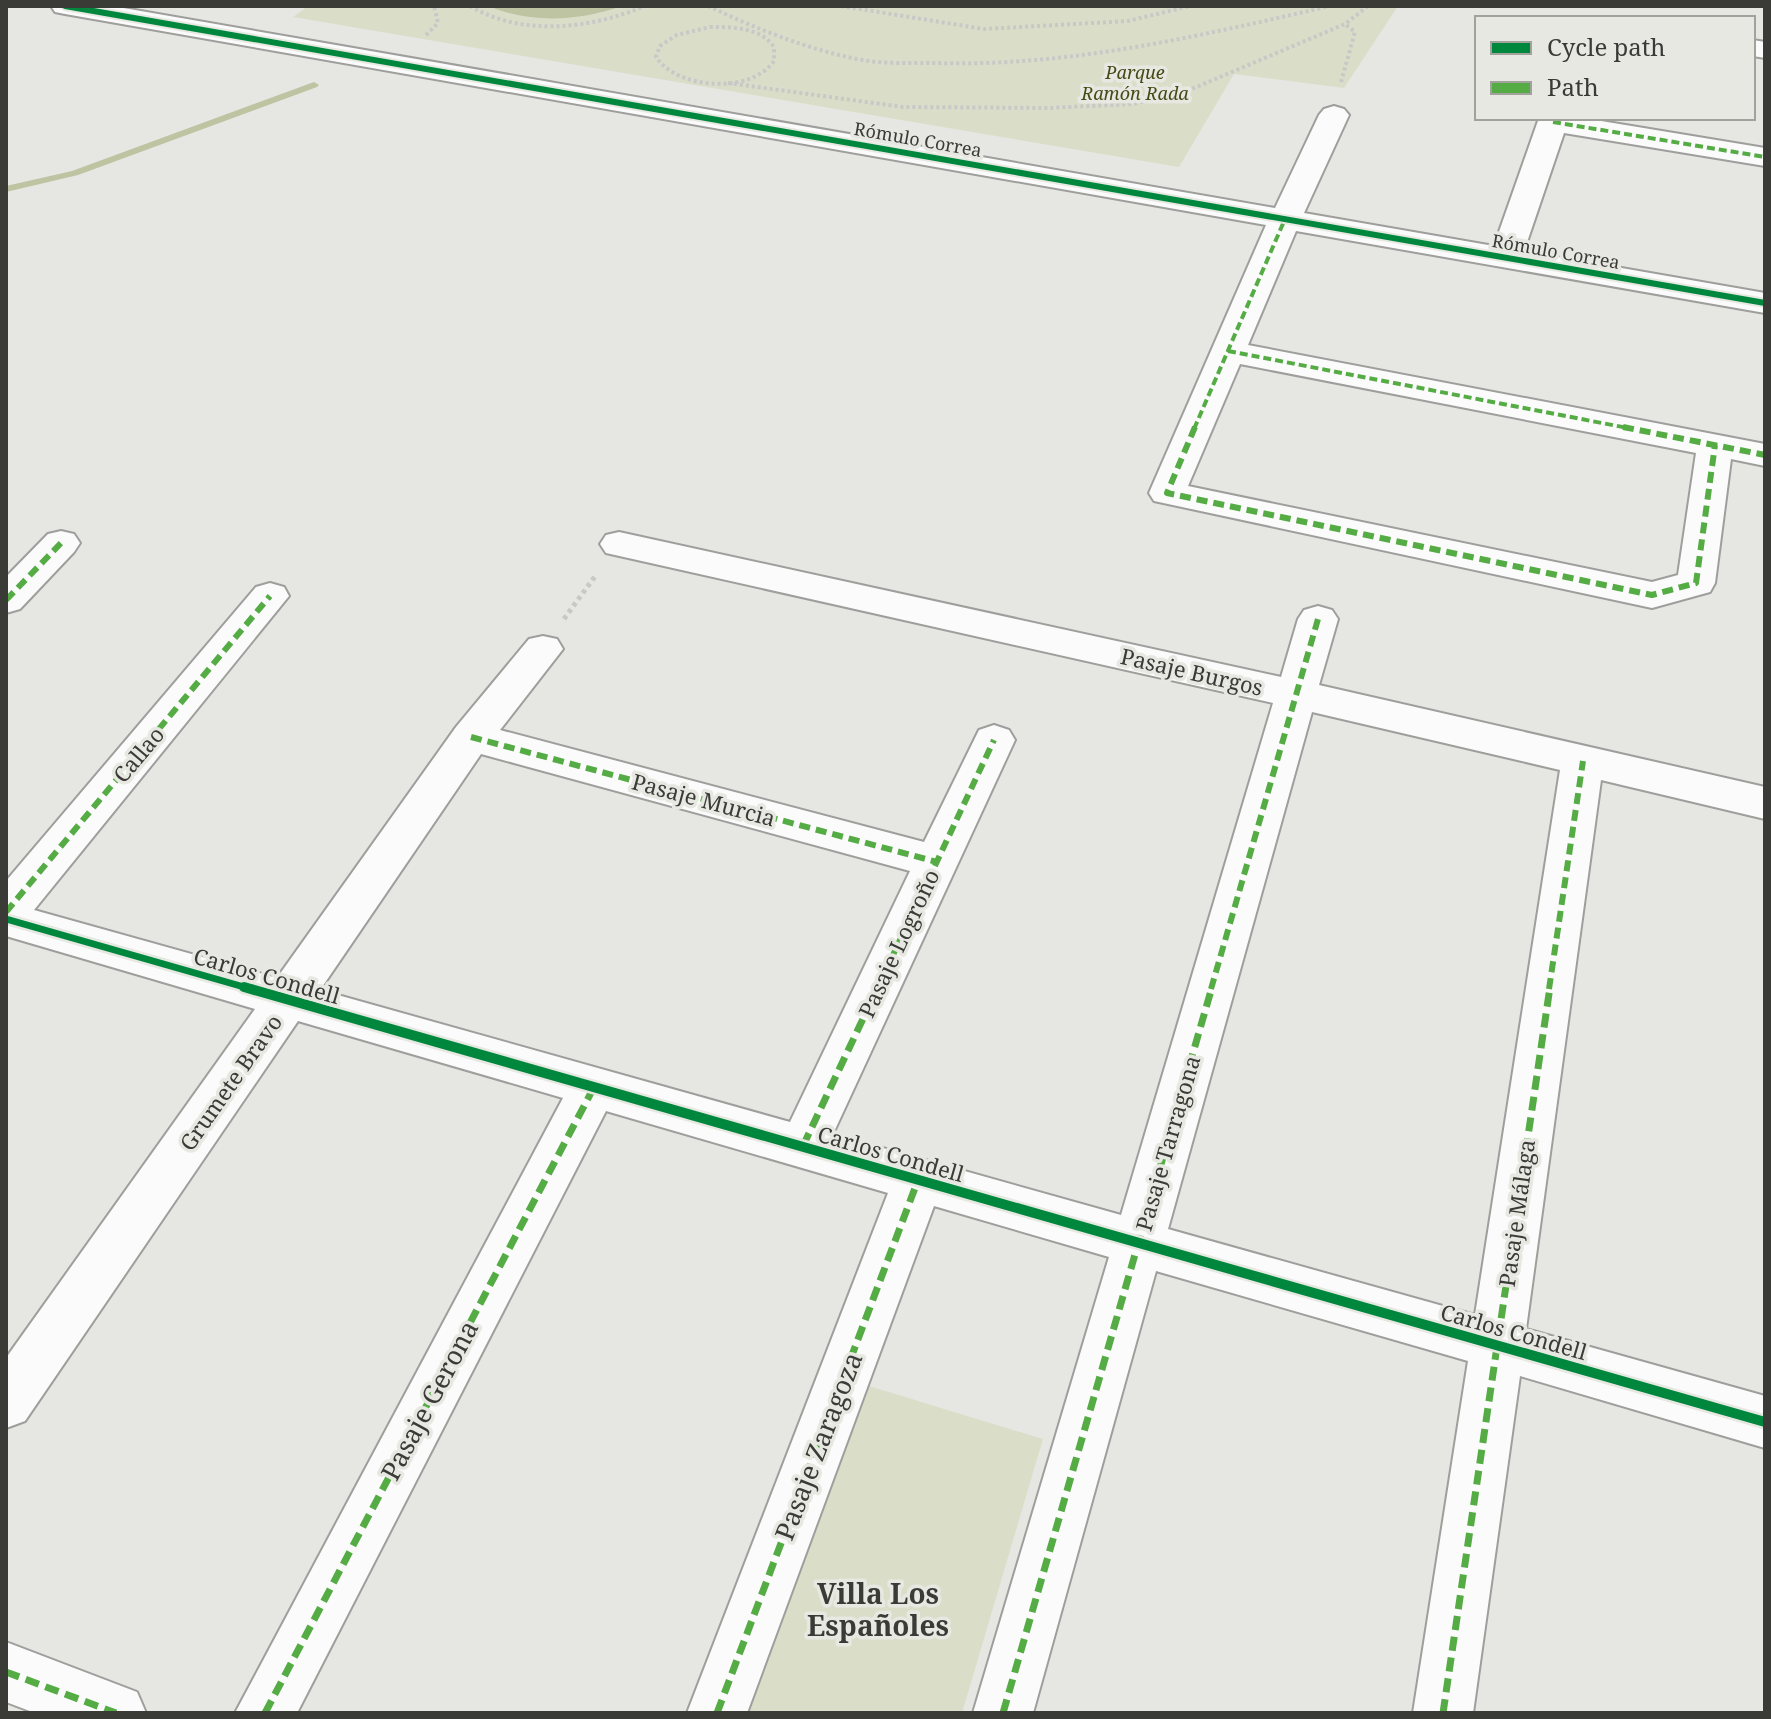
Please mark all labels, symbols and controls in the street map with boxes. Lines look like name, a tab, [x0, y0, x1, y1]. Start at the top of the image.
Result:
legend	[1475, 16, 1755, 120]
text: Cycle path	[1547, 30, 1666, 63]
park label: Parque Ramón Rada	[1080, 60, 1189, 105]
text: Path	[1547, 70, 1599, 103]
street label: Rómulo Correa	[852, 116, 984, 162]
street label: Rómulo Correa	[1490, 228, 1622, 274]
street label: Pasaje Burgos	[1118, 640, 1266, 702]
street label: Callao	[106, 720, 170, 788]
street label: Pasaje Murcia	[629, 765, 779, 833]
street label: Pasaje Logroño	[851, 864, 945, 1022]
street label: Carlos Condell	[190, 940, 344, 1010]
street label: Grumete Bravo	[172, 1008, 288, 1156]
street label: Pasaje Tarragona	[1128, 1052, 1206, 1234]
street label: Carlos Condell	[814, 1118, 968, 1188]
street label: Pasaje Málaga	[1491, 1137, 1541, 1289]
street label: Carlos Condell	[1437, 1296, 1591, 1366]
street label: Pasaje Gerona	[372, 1314, 486, 1486]
street label: Pasaje Zaragoza	[766, 1347, 870, 1545]
district label: Villa Los Españoles	[807, 1574, 949, 1644]

